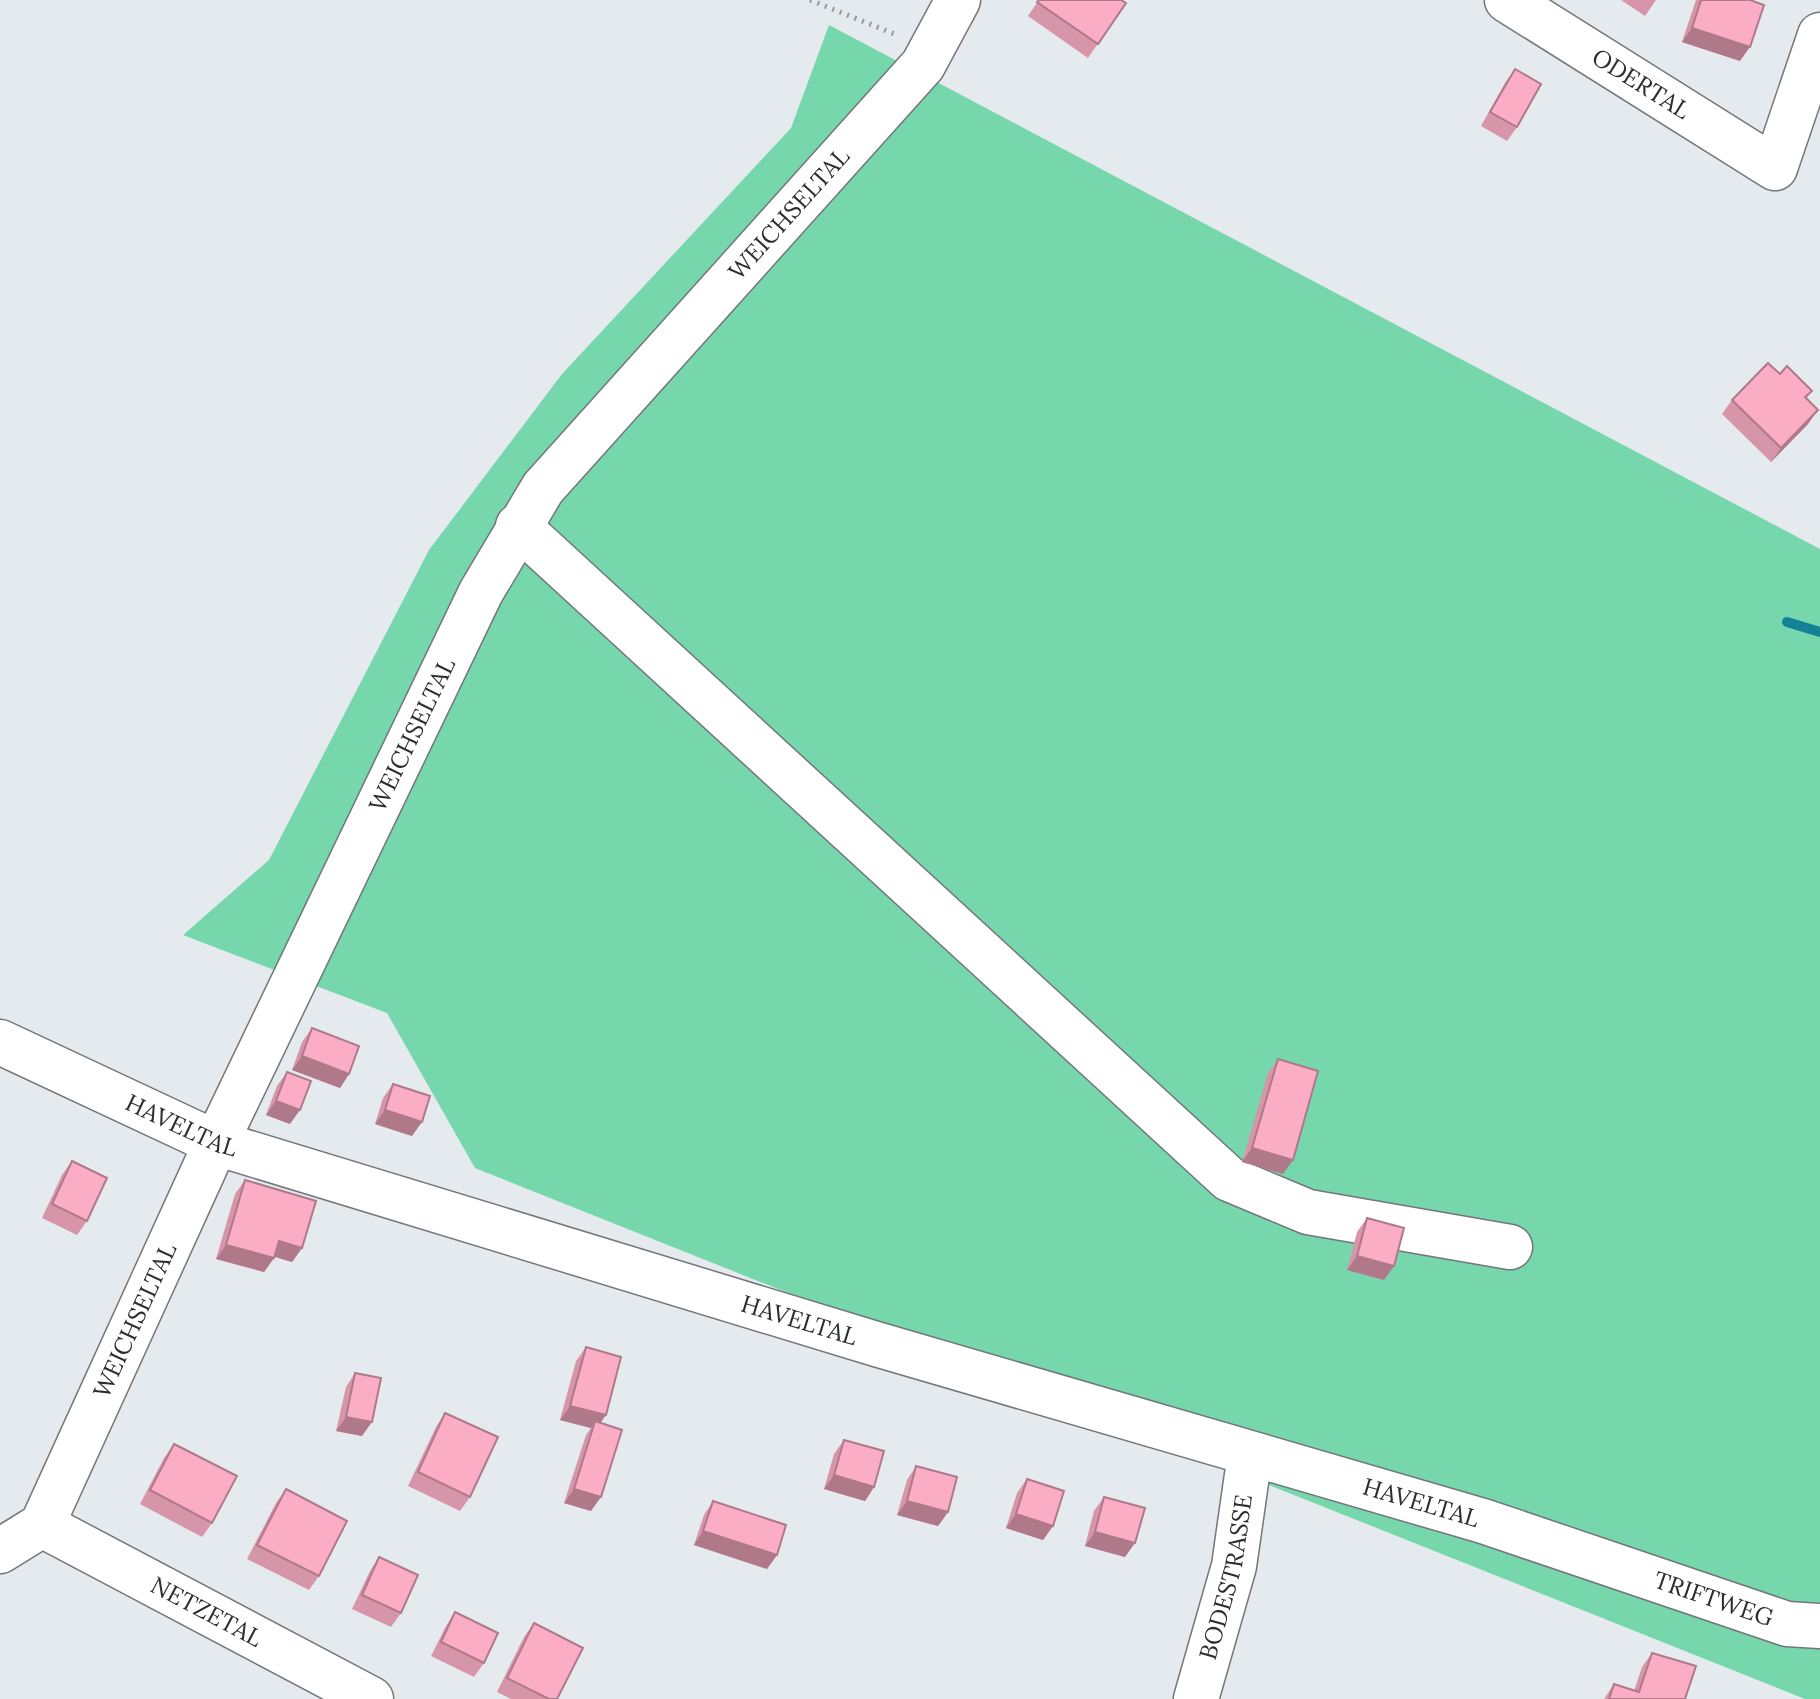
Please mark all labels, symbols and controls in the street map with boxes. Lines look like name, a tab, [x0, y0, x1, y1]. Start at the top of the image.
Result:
street label: ODERTAL	[1586, 41, 1696, 126]
street label: WEICHSELTAL	[721, 141, 856, 286]
street label: WEICHSELTAL	[362, 653, 462, 817]
street label: HAVELTAL	[121, 1087, 241, 1164]
street label: WEICHSELTAL	[86, 1238, 183, 1403]
street label: HAVELTAL	[738, 1288, 861, 1352]
street label: HAVELTAL	[1359, 1471, 1483, 1534]
street label: BODESTRASSE	[1192, 1492, 1259, 1663]
street label: TRIFTWEG	[1650, 1564, 1777, 1633]
street label: NETZETAL	[146, 1569, 268, 1654]

